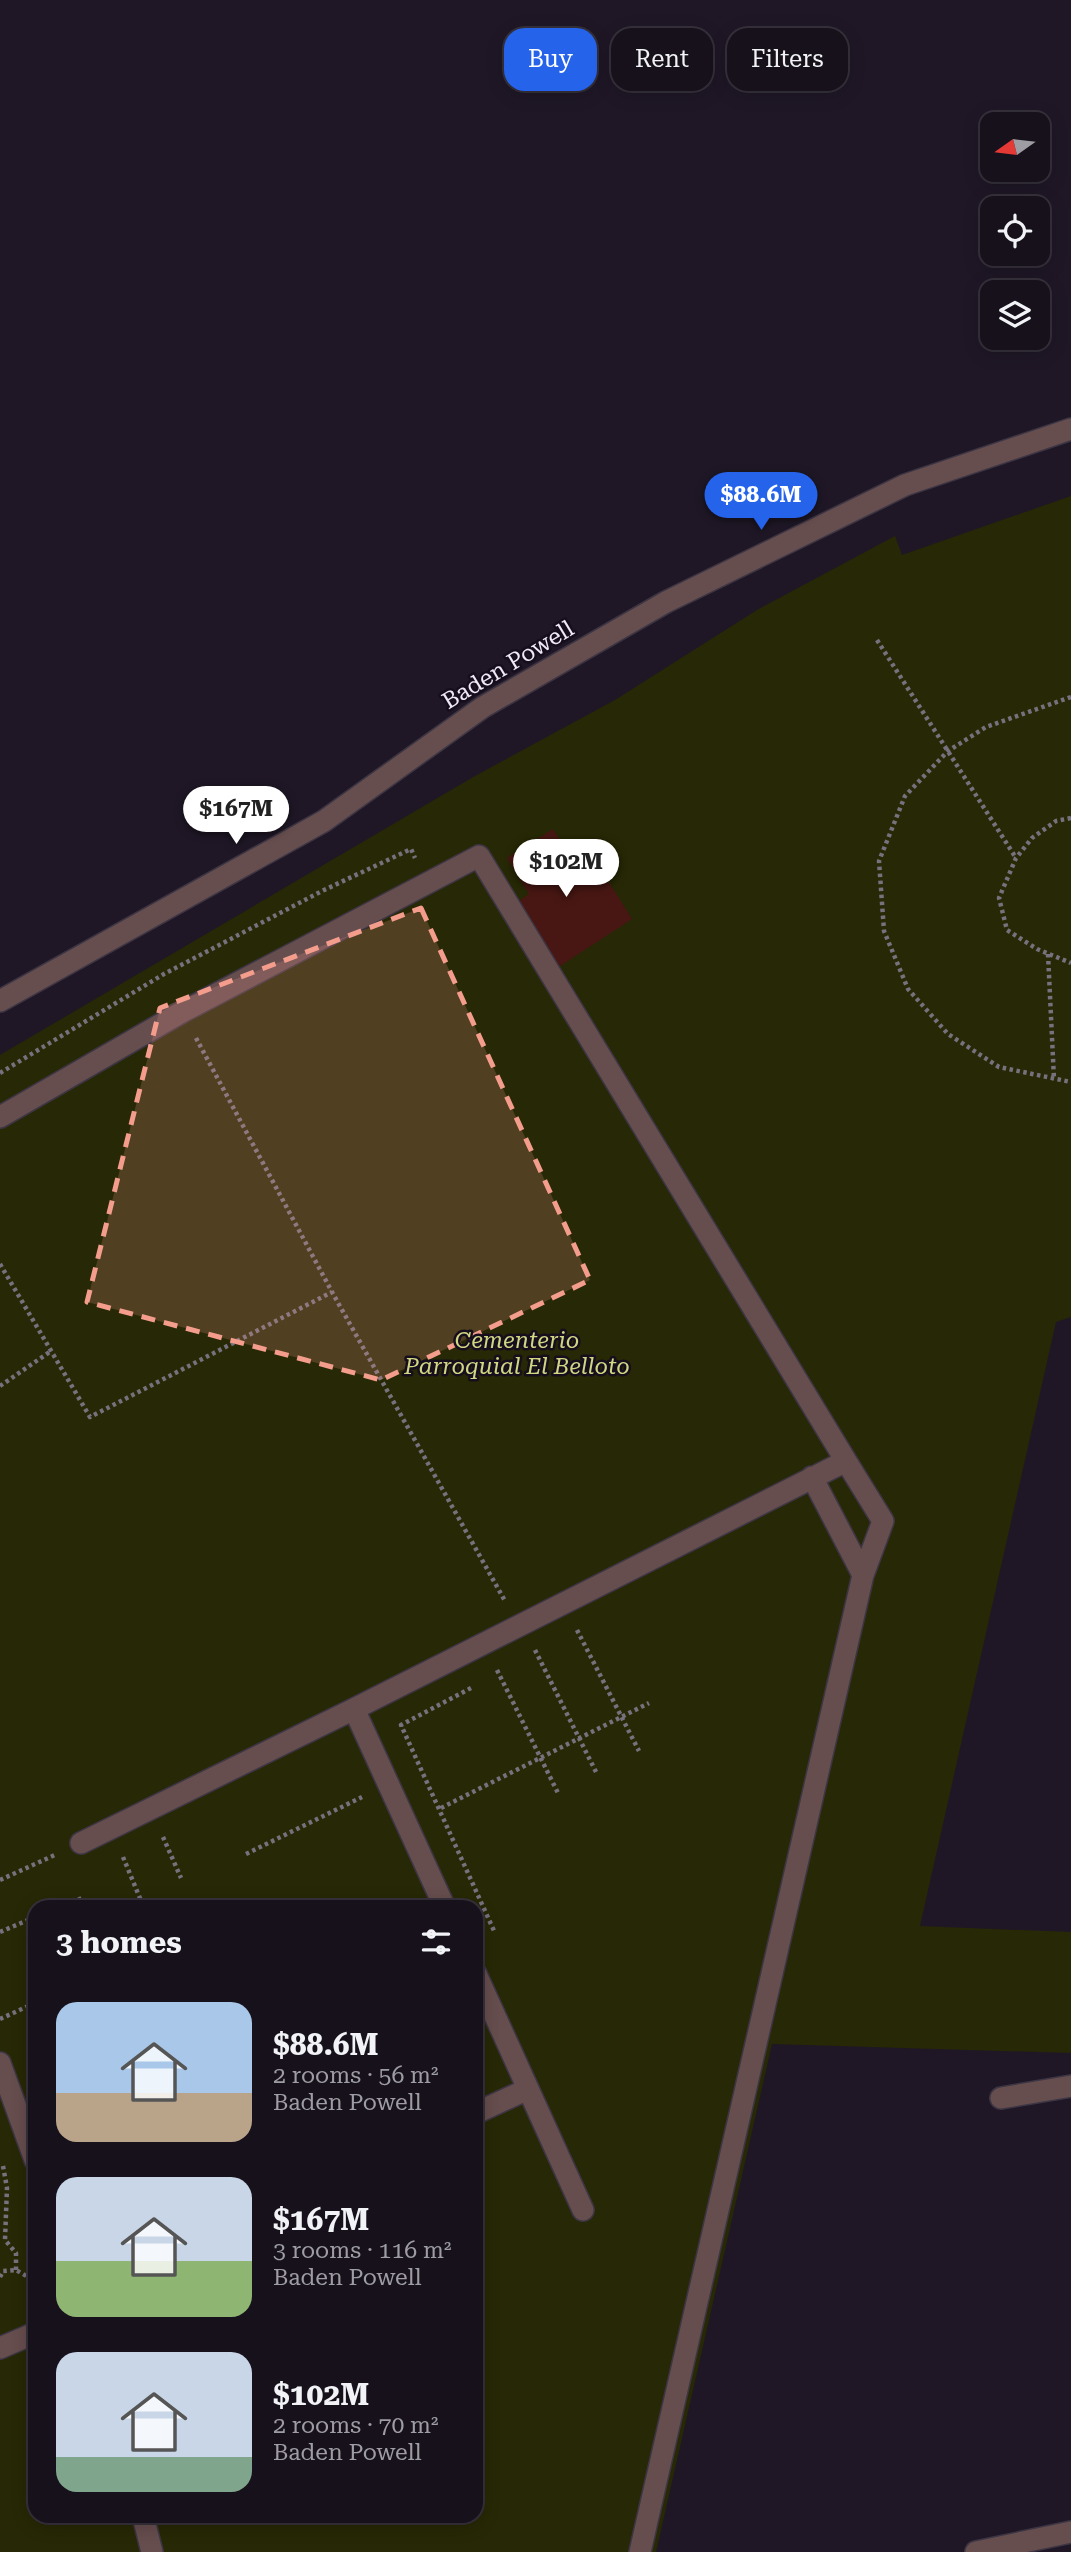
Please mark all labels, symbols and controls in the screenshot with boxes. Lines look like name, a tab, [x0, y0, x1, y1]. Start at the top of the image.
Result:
chip: Buy	[504, 28, 597, 91]
chip: Rent	[611, 28, 713, 91]
chip: Filters	[727, 28, 848, 91]
north arrow	[980, 112, 1050, 182]
map controls	[980, 112, 1050, 350]
button: locate	[980, 196, 1050, 266]
button: layers	[980, 280, 1050, 350]
pin: $88.6M	[704, 472, 818, 532]
text: $88.6M	[721, 481, 801, 508]
street label: Baden Powell	[437, 615, 579, 715]
pin: $167M	[187, 786, 285, 846]
text: $167M	[199, 795, 273, 822]
pin: $102M	[517, 839, 615, 899]
text: $102M	[529, 848, 603, 875]
park label: Cementerio Parroquial El Belloto	[403, 1327, 630, 1380]
icon: filters	[417, 1923, 455, 1961]
text: 3 homes	[56, 1925, 182, 1960]
text: $88.6M	[273, 2027, 379, 2062]
icon: home	[112, 2030, 196, 2114]
text: 2 rooms · 56 m²	[273, 2062, 439, 2089]
text: Baden Powell	[273, 2089, 422, 2116]
text: $167M	[273, 2202, 369, 2237]
icon: home	[112, 2205, 196, 2289]
text: 3 rooms · 116 m²	[273, 2237, 451, 2264]
text: Baden Powell	[273, 2264, 422, 2291]
text: $102M	[273, 2377, 369, 2412]
icon: home	[112, 2380, 196, 2464]
text: 2 rooms · 70 m²	[273, 2412, 439, 2439]
text: Baden Powell	[273, 2439, 422, 2466]

